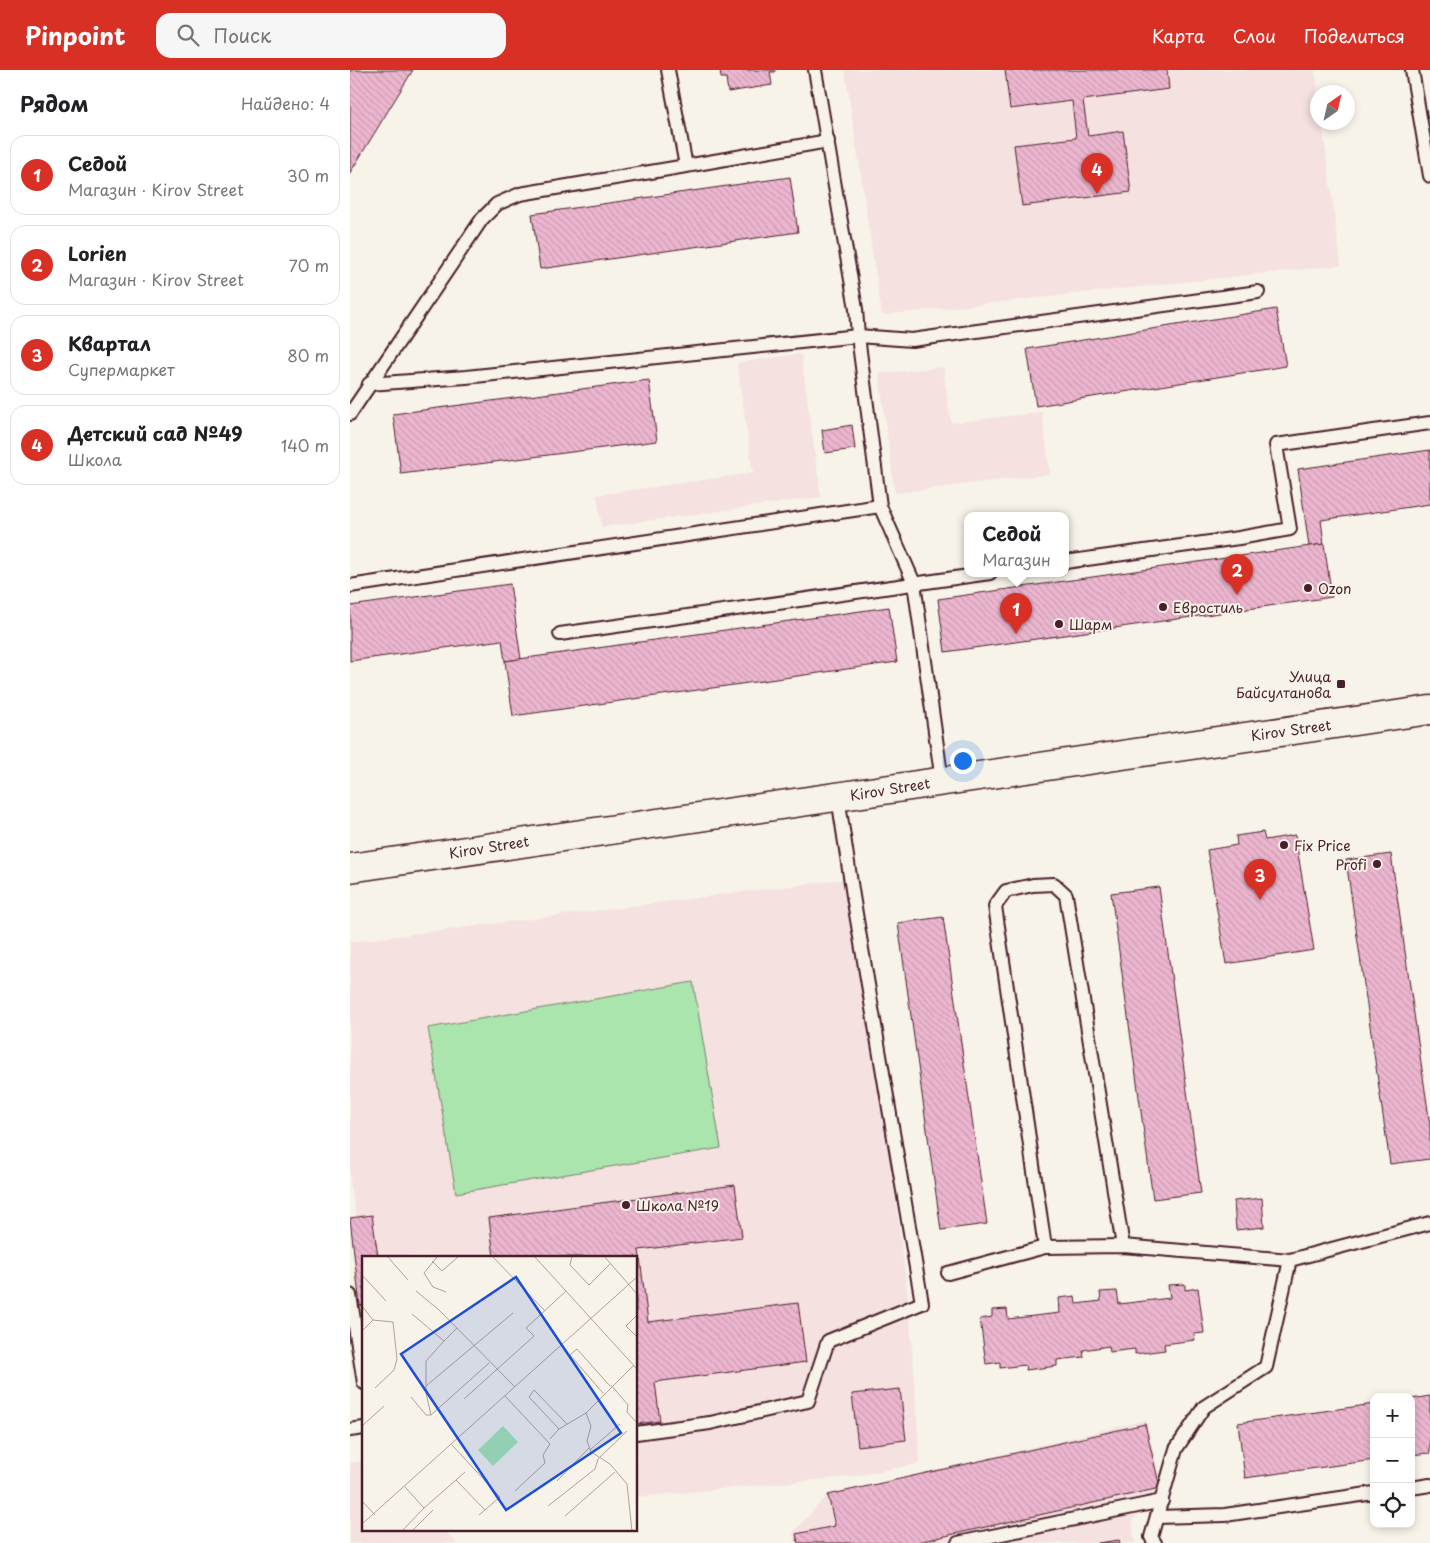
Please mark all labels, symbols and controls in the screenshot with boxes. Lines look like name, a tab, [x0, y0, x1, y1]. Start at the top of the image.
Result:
search box	[156, 13, 506, 58]
text: Pinpoint	[25, 17, 126, 53]
icon: search	[174, 21, 202, 49]
text: Поиск	[214, 21, 271, 49]
text: Карта	[1152, 22, 1205, 49]
text: Слои	[1233, 22, 1276, 49]
text: Поделиться	[1304, 22, 1405, 49]
north arrow	[1310, 85, 1355, 130]
text: Рядом	[20, 87, 88, 119]
text: Найдено: 4	[241, 91, 330, 115]
text: Седой	[68, 149, 127, 177]
pin: 4	[1081, 153, 1113, 194]
text: 1	[33, 163, 41, 187]
text: 30 m	[287, 163, 329, 187]
text: Магазин · Kirov Street	[68, 177, 244, 201]
text: Lorien	[68, 239, 127, 267]
text: 2	[31, 253, 43, 277]
text: 70 m	[289, 253, 329, 277]
text: Магазин · Kirov Street	[68, 267, 244, 291]
text: Квартал	[68, 329, 151, 357]
text: 3	[32, 343, 42, 367]
text: 80 m	[287, 343, 329, 367]
text: Супермаркет	[68, 357, 175, 381]
text: Детский сад №49	[68, 419, 243, 447]
text: 4	[32, 433, 42, 457]
text: 140 m	[281, 433, 329, 457]
text: Школа	[68, 447, 122, 471]
popup	[964, 512, 1069, 577]
text: Седой	[982, 519, 1041, 547]
text: Магазин	[982, 547, 1051, 571]
pin: 2	[1221, 554, 1253, 595]
place label: Ozon	[1318, 578, 1351, 599]
marker: Ozon	[1302, 582, 1314, 594]
pin: 1	[1000, 593, 1032, 634]
place label: Евростиль	[1173, 597, 1243, 618]
marker: Евростиль	[1157, 601, 1169, 613]
place label: Шарм	[1069, 614, 1112, 635]
marker: Шарм	[1053, 618, 1065, 630]
place label: Улица Байсултанова	[1236, 666, 1331, 703]
marker: Улица Байсултанова	[1335, 678, 1347, 690]
street label: Kirov Street	[1250, 714, 1333, 746]
your location	[950, 748, 976, 774]
street label: Kirov Street	[849, 772, 932, 806]
street label: Kirov Street	[448, 830, 531, 864]
place label: Fix Price	[1294, 835, 1351, 856]
marker: Fix Price	[1278, 839, 1290, 851]
place label: Profi	[1335, 854, 1367, 875]
marker: Profi	[1371, 858, 1383, 870]
pin: 3	[1244, 859, 1276, 900]
place label: Школа №19	[636, 1195, 719, 1216]
marker: Школа №19	[620, 1199, 632, 1211]
inset map	[362, 1256, 638, 1530]
map controls	[1370, 1393, 1415, 1528]
button: +	[1370, 1393, 1415, 1438]
button: −	[1370, 1438, 1415, 1483]
button: locate	[1370, 1483, 1415, 1528]

